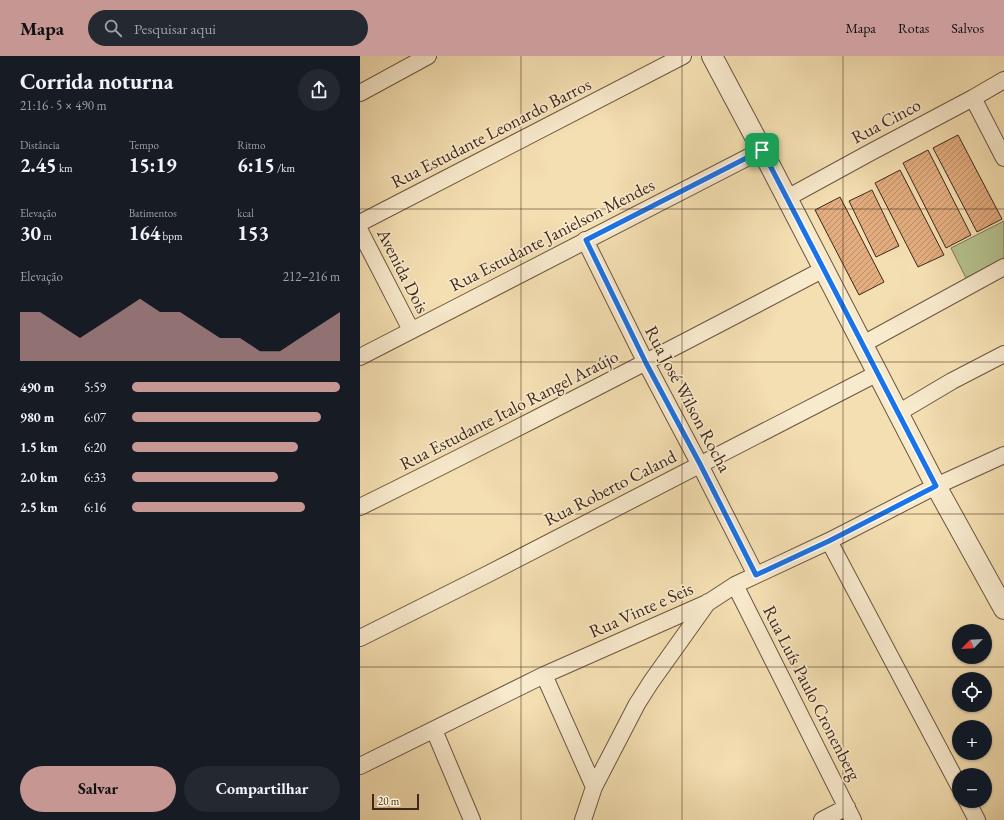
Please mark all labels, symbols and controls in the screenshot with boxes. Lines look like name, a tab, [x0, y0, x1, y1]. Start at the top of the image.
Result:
search box	[88, 10, 368, 46]
text: Mapa	[20, 16, 64, 41]
icon: search	[102, 17, 124, 39]
text: Pesquisar aqui	[134, 19, 216, 38]
text: Mapa	[845, 19, 876, 37]
text: Rotas	[898, 19, 929, 37]
text: Salvos	[951, 19, 984, 37]
text: Corrida noturna	[20, 67, 173, 96]
button: share	[298, 69, 340, 111]
street label: Rua Estudante Leonardo Barros	[387, 72, 595, 193]
street label: Rua Cinco	[847, 93, 925, 148]
text: 21:16 · 5 × 490 m	[20, 97, 107, 114]
pin	[745, 133, 779, 167]
text: Distância	[20, 138, 60, 152]
text: Tempo	[129, 138, 159, 152]
text: Ritmo	[237, 138, 265, 152]
icon: arrive	[751, 139, 773, 161]
text: 2.45	[20, 152, 57, 178]
text: 15:19	[129, 152, 177, 178]
text: 6:15	[237, 152, 275, 178]
text: km	[57, 161, 73, 175]
text: /km	[275, 161, 295, 175]
street label: Rua Estudante Janielson Mendes	[445, 173, 658, 296]
text: Elevação	[20, 206, 56, 220]
text: Batimentos	[129, 206, 177, 220]
text: kcal	[237, 206, 254, 220]
text: 30	[20, 220, 41, 246]
text: 164	[129, 220, 160, 246]
text: 153	[237, 220, 269, 246]
street label: Avenida Dois	[372, 224, 435, 317]
text: m	[41, 229, 52, 243]
text: bpm	[160, 229, 183, 243]
text: Elevação	[20, 268, 63, 285]
text: 212–216 m	[283, 268, 340, 285]
street label: Rua José Wilson Rocha	[640, 322, 737, 477]
street label: Rua Estudante Italo Rangel Araújo	[396, 344, 622, 475]
text: 490 m	[20, 379, 54, 396]
text: 5:59	[84, 379, 106, 396]
text: 980 m	[20, 409, 54, 426]
text: 6:07	[84, 409, 106, 426]
text: 1.5 km	[20, 439, 58, 456]
text: 6:20	[84, 439, 106, 456]
street label: Rua Roberto Caland	[540, 444, 681, 531]
text: 2.0 km	[20, 469, 58, 486]
text: 6:33	[84, 469, 106, 486]
text: 2.5 km	[20, 499, 58, 516]
text: 6:16	[84, 499, 106, 516]
street label: Rua Vinte e Seis	[585, 576, 696, 643]
street label: Rua Luís Paulo Cronenberg	[758, 601, 867, 784]
north arrow	[952, 624, 992, 664]
map controls	[952, 624, 992, 808]
button: locate	[952, 672, 992, 712]
button: +	[952, 720, 992, 760]
button: Salvar	[20, 766, 176, 812]
button: Compartilhar	[184, 766, 340, 812]
button: −	[952, 768, 992, 808]
scale bar	[372, 792, 419, 811]
text: 20 m	[378, 794, 399, 808]

